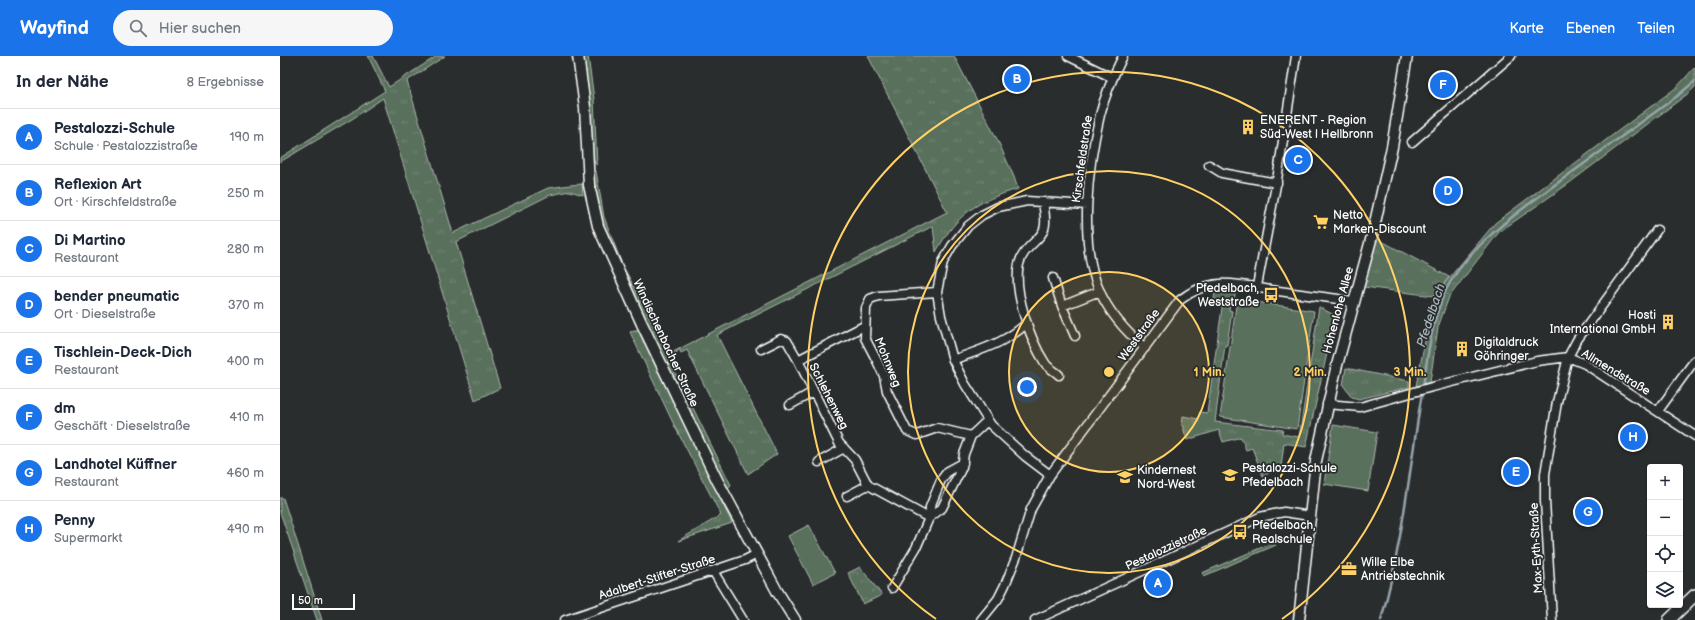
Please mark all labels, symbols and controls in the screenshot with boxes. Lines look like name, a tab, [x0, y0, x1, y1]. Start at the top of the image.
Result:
search box	[113, 10, 393, 46]
text: Wayfind	[20, 17, 89, 40]
icon: search	[127, 17, 149, 39]
text: Hier suchen	[159, 19, 241, 38]
text: Karte	[1510, 20, 1544, 37]
text: Ebenen	[1566, 20, 1615, 37]
text: Teilen	[1637, 20, 1675, 37]
pin: B	[1004, 64, 1030, 94]
pin: F	[1430, 70, 1456, 100]
text: In der Nähe	[16, 72, 109, 92]
text: 8 Ergebnisse	[186, 74, 264, 90]
place label: ENERENT - Region Süd-West | Hellbronn	[1260, 113, 1374, 142]
street label: Kirschfeldstraße	[1069, 114, 1096, 204]
building icon: ENERENT - Region Süd-West | Hellbronn	[1239, 118, 1257, 136]
text: Pestalozzi-Schule	[54, 119, 175, 138]
text: A	[25, 129, 33, 145]
text: 190 m	[230, 129, 264, 145]
text: Schule · Pestalozzistraße	[54, 138, 198, 154]
pin: C	[1285, 145, 1311, 175]
text: Reflexion Art	[54, 175, 142, 194]
pin: D	[1435, 176, 1461, 206]
text: B	[24, 185, 34, 201]
text: 250 m	[227, 185, 264, 201]
text: Ort · Kirschfeldstraße	[54, 194, 177, 210]
place label: Netto Marken-Discount	[1333, 208, 1426, 237]
supermarket icon: Netto Marken-Discount	[1312, 213, 1330, 231]
text: Di Martino	[54, 231, 126, 250]
text: C	[24, 241, 34, 257]
text: 280 m	[227, 241, 264, 257]
text: Restaurant	[54, 250, 119, 266]
street label: Hohenlohe Allee	[1320, 265, 1357, 355]
street label: Windischenbacher Straße	[629, 277, 702, 409]
place label: Pfedelbach, Weststraße	[1196, 281, 1259, 310]
water label: Pfedelbach	[1413, 281, 1449, 349]
bus stop icon: Pfedelbach, Weststraße	[1262, 286, 1280, 304]
text: bender pneumatic	[54, 287, 180, 306]
text: D	[24, 297, 34, 313]
text: 370 m	[228, 297, 264, 313]
text: Ort · Dieselstraße	[54, 306, 156, 322]
street label: Weststraße	[1115, 306, 1163, 364]
place label: Hosti International GmbH	[1550, 308, 1656, 337]
building icon: Hosti International GmbH	[1659, 313, 1677, 331]
street label: Mohnweg	[871, 335, 904, 389]
place label: Digitaldruck Göhringer	[1474, 335, 1538, 364]
building icon: Digitaldruck Göhringer	[1453, 340, 1471, 358]
text: Tischlein-Deck-Dich	[54, 343, 192, 362]
street label: Allmendstraße	[1579, 346, 1653, 399]
text: E	[25, 353, 33, 369]
text: 400 m	[227, 353, 264, 369]
street label: Schlehenweg	[805, 361, 852, 432]
text: Restaurant	[54, 362, 119, 378]
centre of rings	[1102, 365, 1116, 379]
text: 1 Min.	[1194, 365, 1225, 380]
text: 2 Min.	[1293, 365, 1327, 380]
text: 3 Min.	[1394, 365, 1427, 380]
your location	[1017, 377, 1037, 397]
text: dm	[54, 399, 76, 418]
text: F	[25, 409, 33, 425]
text: 410 m	[229, 409, 264, 425]
text: Geschäft · Dieselstraße	[54, 418, 190, 434]
pin: H	[1620, 422, 1646, 452]
text: Landhotel Küffner	[54, 455, 177, 474]
pin: E	[1503, 457, 1529, 487]
place label: Pestalozzi-Schule Pfedelbach	[1242, 461, 1337, 490]
place label: Kindernest Nord-West	[1137, 463, 1196, 492]
map controls	[1647, 464, 1683, 608]
button: +	[1647, 464, 1683, 500]
text: G	[24, 465, 34, 481]
text: 460 m	[226, 465, 264, 481]
school or university icon: Pestalozzi-Schule Pfedelbach	[1221, 466, 1239, 484]
school or university icon: Kindernest Nord-West	[1116, 468, 1134, 486]
text: Restaurant	[54, 474, 119, 490]
pin: G	[1575, 497, 1601, 527]
button: −	[1647, 500, 1683, 536]
street label: Max-Eyth-Straße	[1527, 502, 1546, 594]
text: Penny	[54, 511, 95, 530]
place label: Pfedelbach, Realschule	[1252, 518, 1315, 547]
text: H	[24, 521, 34, 537]
text: 490 m	[227, 521, 264, 537]
street label: Pestalozzistraße	[1123, 523, 1209, 574]
bus stop icon: Pfedelbach, Realschule	[1231, 523, 1249, 541]
text: Supermarkt	[54, 530, 123, 546]
button: locate	[1647, 536, 1683, 572]
street label: Adalbert-Stifter-Straße	[597, 552, 717, 603]
place label: Wille Elbe Antriebstechnik	[1361, 555, 1445, 584]
office icon: Wille Elbe Antriebstechnik	[1340, 560, 1358, 578]
pin: A	[1145, 568, 1171, 598]
button: layers	[1647, 572, 1683, 608]
scale bar	[292, 592, 355, 611]
text: 50 m	[298, 594, 323, 607]

